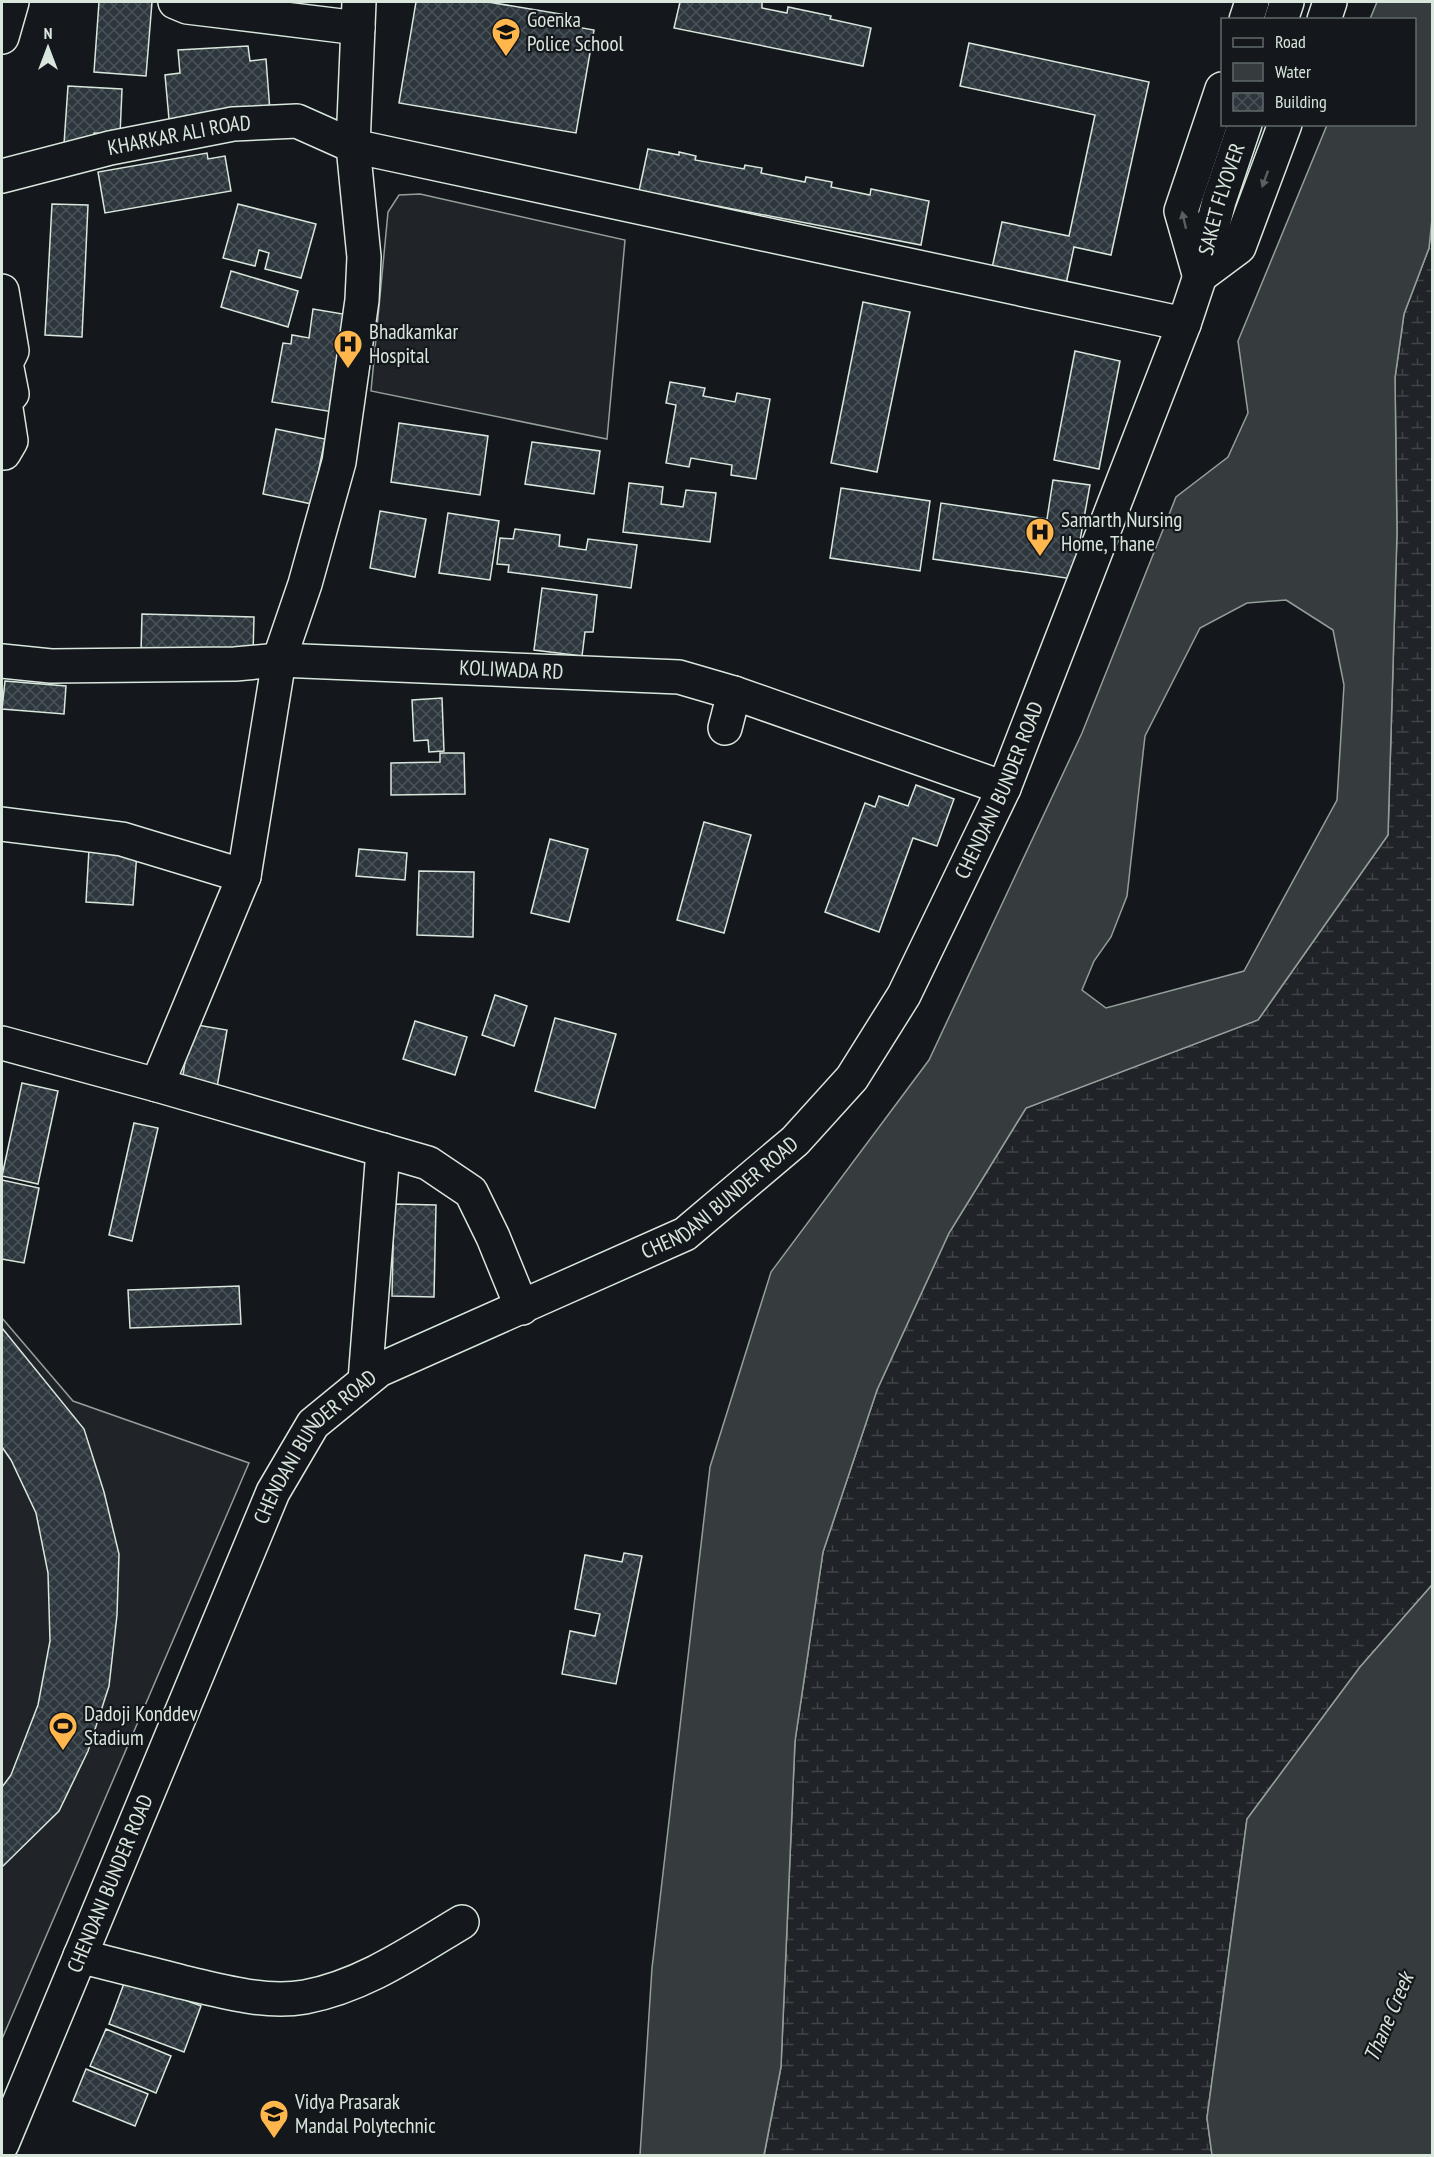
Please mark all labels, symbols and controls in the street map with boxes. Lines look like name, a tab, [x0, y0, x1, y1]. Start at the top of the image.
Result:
place label: Goenka Police School	[527, 6, 623, 57]
school or university icon: Goenka Police School	[490, 16, 522, 58]
north arrow	[18, 18, 78, 78]
legend	[1221, 18, 1416, 126]
text: N	[44, 23, 52, 43]
text: Road	[1275, 30, 1306, 53]
text: Water	[1275, 60, 1311, 83]
text: Building	[1275, 90, 1327, 113]
street label: KHARKAR ALI ROAD	[105, 109, 251, 161]
street label: SAKET FLYOVER	[1192, 139, 1251, 258]
one-way arrow	[1259, 171, 1269, 189]
one-way arrow	[1179, 210, 1189, 229]
place label: Bhadkamkar Hospital	[369, 318, 458, 369]
hospital icon: Bhadkamkar Hospital	[332, 328, 364, 370]
place label: Samarth Nursing Home, Thane	[1061, 506, 1182, 557]
hospital icon: Samarth Nursing Home, Thane	[1024, 516, 1056, 558]
street label: KOLIWADA RD	[459, 654, 564, 685]
street label: CHENDANI BUNDER ROAD	[948, 698, 1049, 883]
street label: CHENDANI BUNDER ROAD	[637, 1130, 804, 1265]
street label: CHENDANI BUNDER ROAD	[247, 1364, 382, 1528]
place label: Dadoji Konddev Stadium	[84, 1700, 198, 1751]
sports icon: Dadoji Konddev Stadium	[47, 1710, 79, 1752]
street label: CHENDANI BUNDER ROAD	[61, 1790, 159, 1977]
water label: Thane Creek	[1357, 1966, 1420, 2066]
place label: Vidya Prasarak Mandal Polytechnic	[294, 2088, 436, 2139]
school or university icon: Vidya Prasarak Mandal Polytechnic	[258, 2098, 290, 2140]

